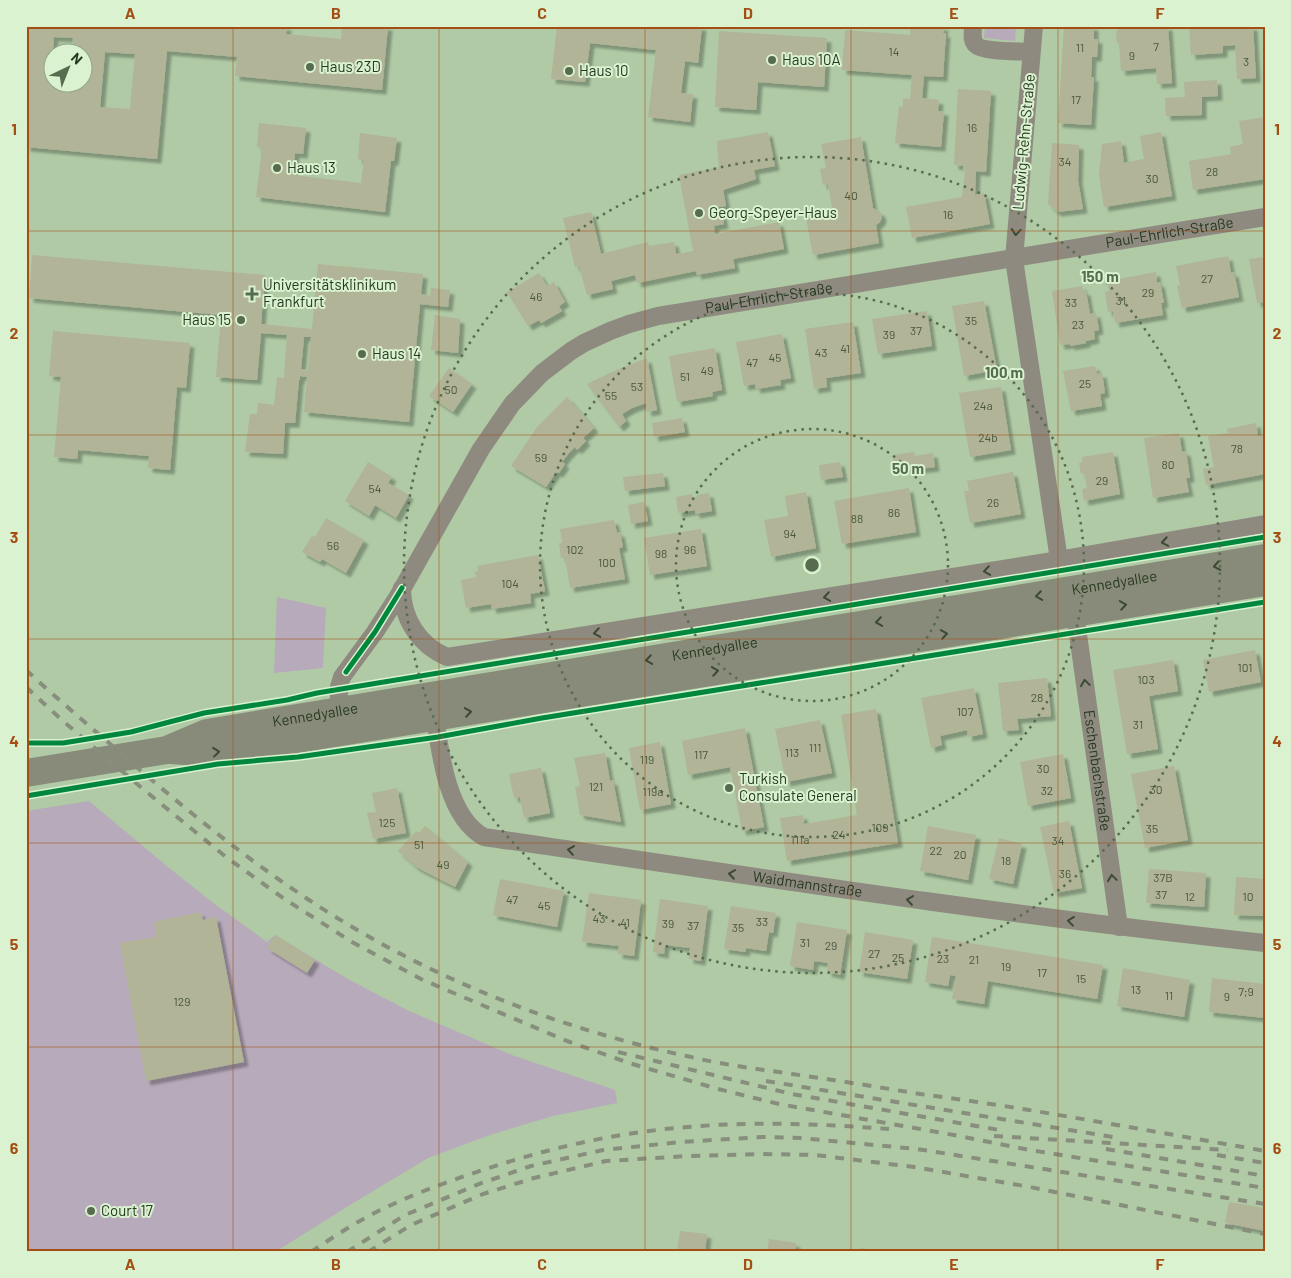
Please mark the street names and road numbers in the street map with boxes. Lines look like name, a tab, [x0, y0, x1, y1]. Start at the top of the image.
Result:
street label: Ludwig-Rehn-Straße	[1008, 73, 1038, 210]
street label: Paul-Ehrlich-Straße	[1104, 212, 1235, 251]
street label: Paul-Ehrlich-Straße	[703, 278, 834, 316]
street label: Kennedyallee	[1070, 566, 1158, 598]
street label: Kennedyallee	[670, 632, 759, 664]
street label: Kennedyallee	[271, 698, 359, 730]
street label: Eschenbachstraße	[1081, 709, 1115, 832]
street label: Waidmannstraße	[752, 867, 864, 900]

